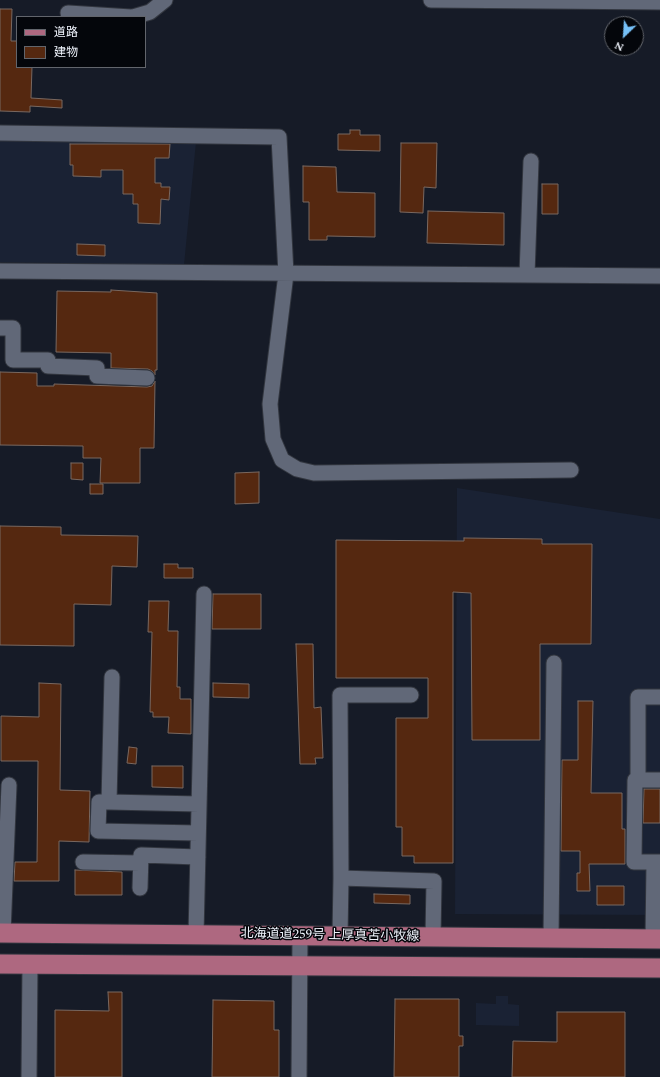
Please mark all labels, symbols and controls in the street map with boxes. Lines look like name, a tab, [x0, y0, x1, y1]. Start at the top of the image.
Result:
legend	[16, 16, 146, 68]
north arrow	[604, 16, 644, 56]
text: 道路	[54, 23, 78, 42]
text: N	[611, 37, 627, 56]
text: 建物	[54, 43, 78, 62]
street label: 北海道道259号 上厚真苫小牧線	[241, 927, 419, 945]

